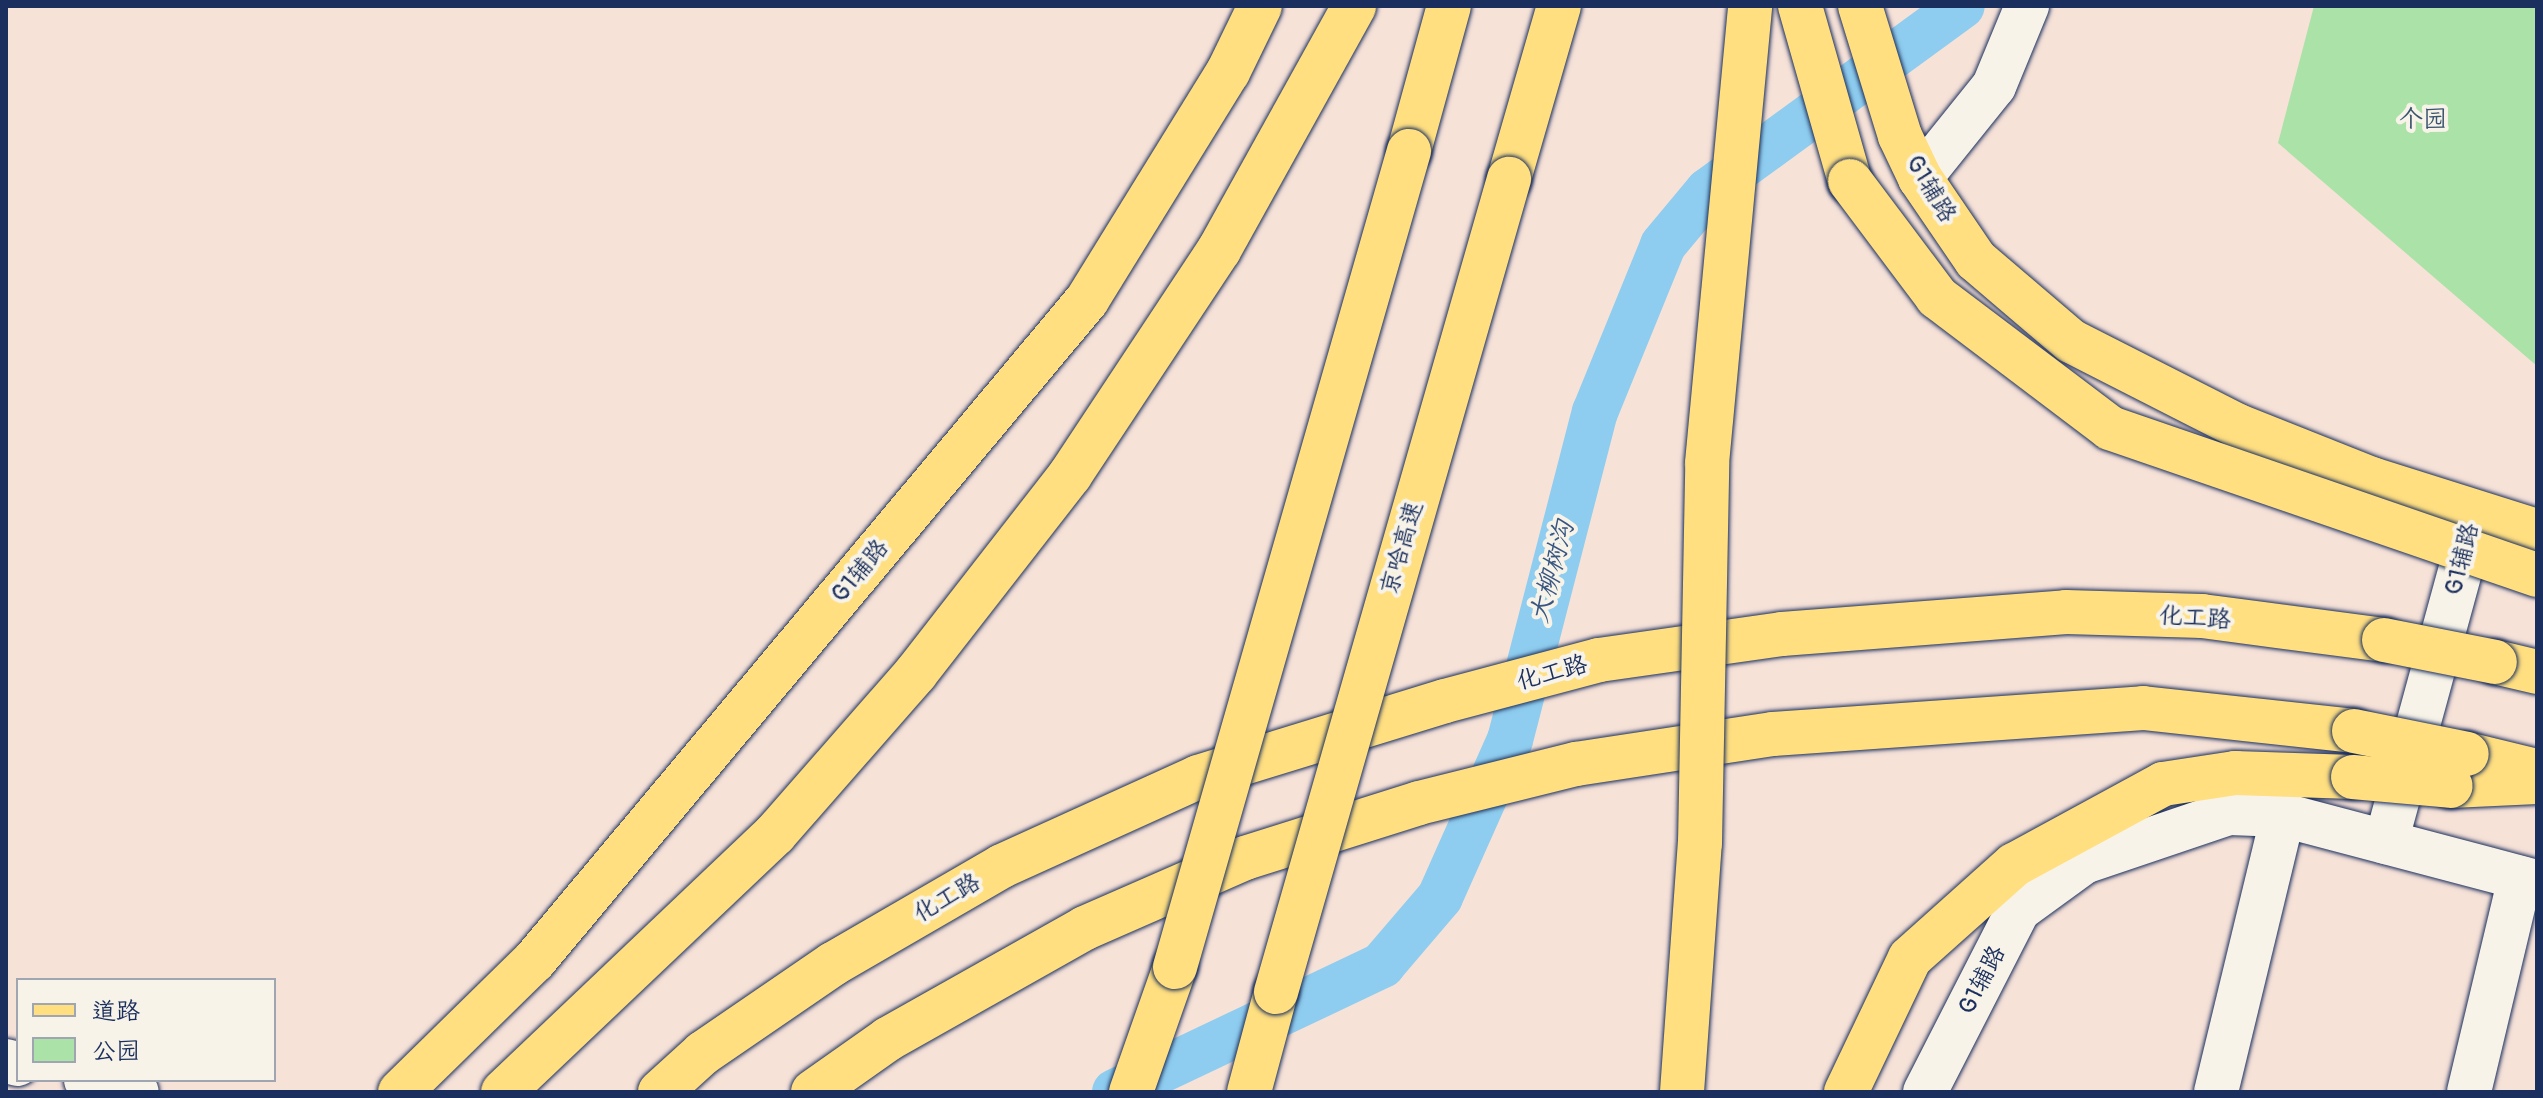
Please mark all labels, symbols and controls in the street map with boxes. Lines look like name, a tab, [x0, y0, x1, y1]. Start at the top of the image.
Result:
park label: 个园	[2399, 106, 2447, 134]
street label: G1辅路	[1900, 150, 1962, 228]
street label: 京哈高速	[1375, 498, 1429, 598]
water label: 大柳树沟	[1524, 518, 1582, 626]
street label: G1辅路	[2439, 520, 2485, 598]
street label: G1辅路	[825, 534, 895, 608]
street label: 化工路	[2158, 601, 2232, 635]
street label: 化工路	[1513, 650, 1591, 696]
street label: 化工路	[909, 868, 985, 928]
street label: G1辅路	[1953, 941, 2011, 1019]
legend	[16, 978, 276, 1082]
text: 道路	[92, 997, 140, 1026]
text: 公园	[92, 1037, 140, 1066]

